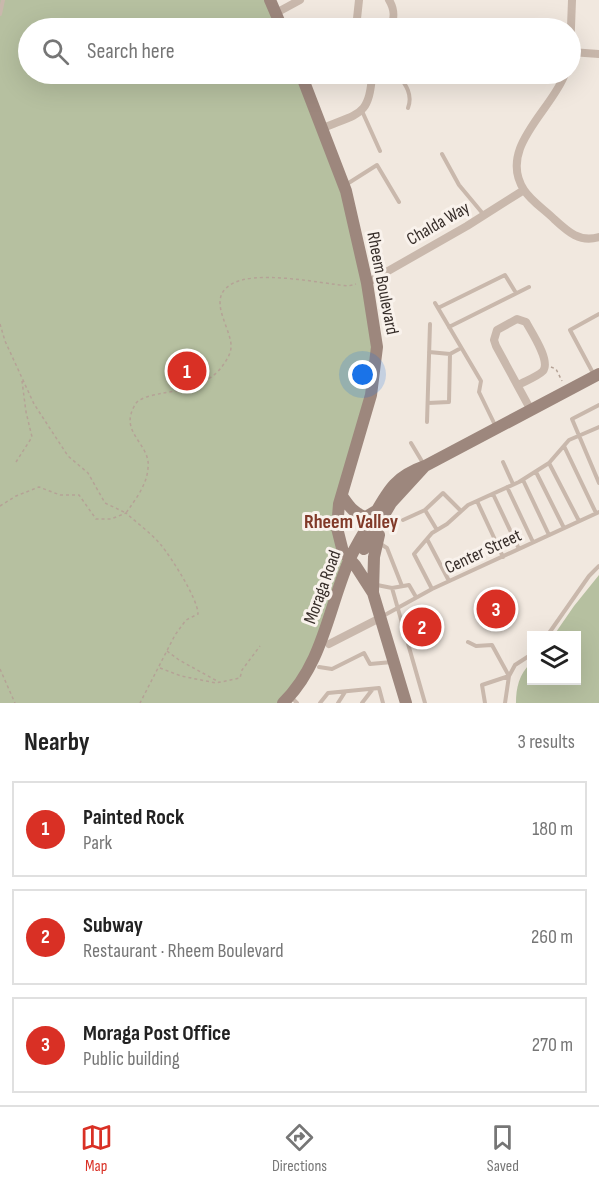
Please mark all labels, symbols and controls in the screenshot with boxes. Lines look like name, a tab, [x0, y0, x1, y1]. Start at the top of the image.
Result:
search box	[18, 18, 581, 84]
icon: search	[39, 35, 72, 68]
text: Search here	[87, 38, 174, 65]
street label: Chalda Way	[403, 197, 473, 250]
street label: Rheem Boulevard	[362, 230, 403, 336]
pin: 1	[168, 348, 207, 394]
your location	[348, 360, 377, 389]
district label: Rheem Valley	[304, 510, 399, 534]
street label: Center Street	[442, 524, 525, 578]
street label: Moraga Road	[299, 548, 345, 627]
pin: 3	[476, 586, 516, 632]
pin: 2	[402, 604, 442, 650]
map controls	[527, 631, 581, 685]
button: layers	[527, 631, 581, 685]
text: Nearby	[24, 727, 90, 758]
text: 3 results	[518, 730, 575, 754]
text: Painted Rock	[83, 804, 184, 831]
text: 1	[42, 817, 49, 841]
text: 180 m	[532, 817, 573, 841]
text: Park	[83, 831, 112, 855]
text: Subway	[83, 912, 143, 939]
text: 2	[41, 925, 50, 949]
text: 260 m	[531, 925, 573, 949]
text: Restaurant · Rheem Boulevard	[83, 939, 284, 963]
text: Moraga Post Office	[83, 1020, 231, 1047]
text: 3	[41, 1033, 50, 1057]
text: 270 m	[532, 1033, 573, 1057]
text: Public building	[83, 1047, 180, 1071]
tab: Map	[80, 1121, 113, 1176]
tab: Directions	[272, 1121, 327, 1176]
tab: Saved	[486, 1121, 519, 1176]

